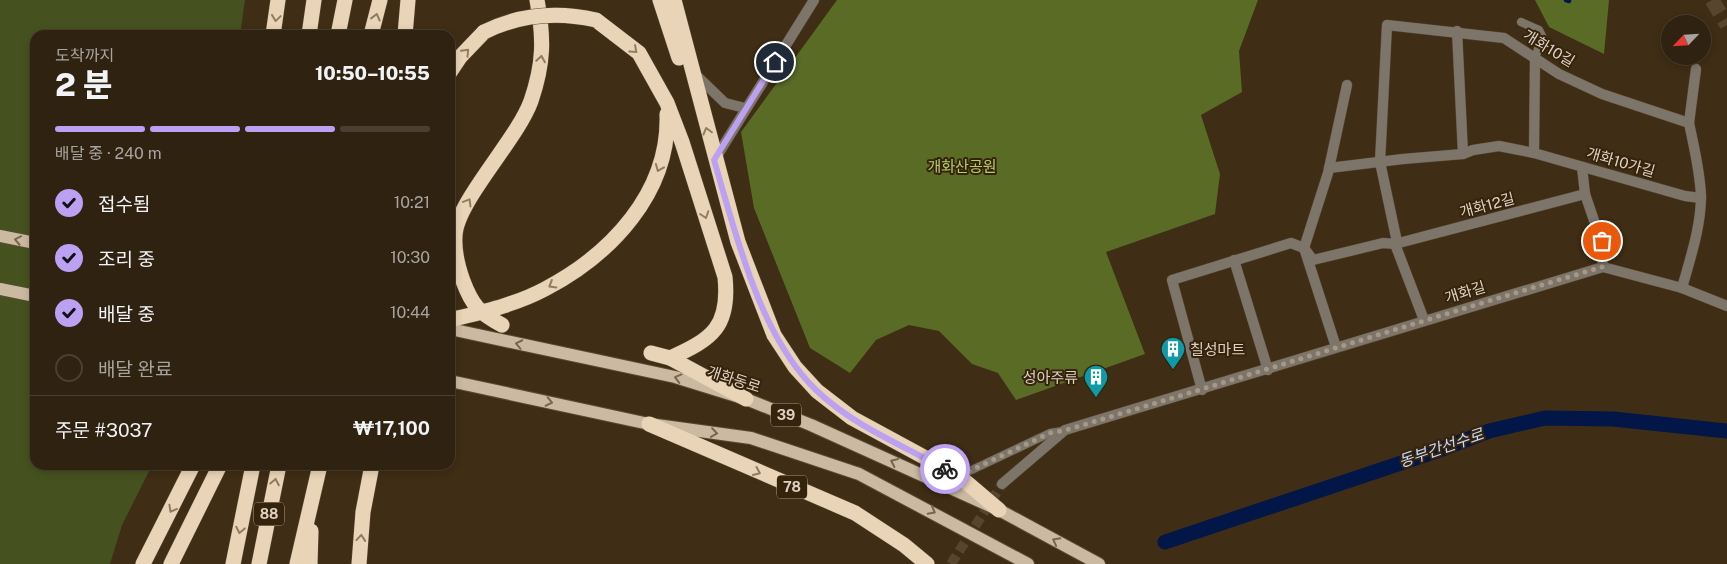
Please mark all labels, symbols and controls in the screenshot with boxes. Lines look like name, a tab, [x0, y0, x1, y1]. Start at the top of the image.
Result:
one-way arrow	[271, 13, 281, 22]
one-way arrow	[370, 13, 381, 22]
north arrow	[1661, 15, 1711, 65]
map controls	[1661, 15, 1711, 65]
street label: 개화10길	[1520, 26, 1578, 70]
pin	[754, 41, 796, 83]
one-way arrow	[629, 44, 638, 53]
text: 도착까지	[55, 46, 114, 65]
one-way arrow	[460, 48, 469, 57]
icon: home	[761, 48, 789, 76]
one-way arrow	[535, 55, 545, 63]
text: 10:50–10:55	[315, 62, 430, 84]
text: 2 분	[55, 66, 112, 103]
one-way arrow	[702, 127, 713, 135]
text: 배달 중 · 240 m	[55, 144, 162, 163]
street label: 개화10가길	[1585, 144, 1657, 180]
park label: 개화산공원	[927, 158, 997, 175]
one-way arrow	[655, 163, 665, 171]
icon: check	[55, 189, 83, 217]
street label: 개화12길	[1458, 189, 1516, 221]
text: 접수됨	[98, 193, 150, 215]
text: 10:21	[394, 193, 430, 212]
one-way arrow	[462, 199, 472, 208]
one-way arrow	[700, 210, 710, 219]
pin	[1581, 220, 1623, 262]
icon: bag	[1588, 227, 1616, 255]
one-way arrow	[13, 235, 22, 246]
icon: check	[55, 244, 83, 272]
text: 조리 중	[98, 248, 155, 270]
text: 10:30	[390, 248, 430, 267]
one-way arrow	[549, 278, 558, 288]
street label: 개화길	[1443, 278, 1487, 306]
icon: check	[55, 299, 83, 327]
text: 배달 중	[98, 303, 155, 325]
text: 10:44	[390, 303, 430, 322]
building icon: 칠성마트	[1160, 336, 1186, 370]
one-way arrow	[515, 339, 523, 350]
place label: 칠성마트	[1190, 341, 1245, 358]
text: 배달 완료	[98, 358, 173, 380]
street label: 개화동로	[705, 362, 763, 396]
building icon: 성아주류	[1083, 364, 1109, 398]
place label: 성아주류	[1023, 369, 1078, 386]
one-way arrow	[674, 374, 682, 384]
one-way arrow	[544, 396, 553, 407]
road number: 39	[771, 404, 801, 426]
text: ₩17,100	[353, 417, 430, 439]
text: 주문 #3037	[55, 419, 152, 441]
water label: 동부간선수로	[1396, 424, 1487, 471]
one-way arrow	[711, 427, 719, 438]
courier	[920, 444, 970, 494]
icon: bike	[931, 455, 959, 483]
one-way arrow	[890, 458, 899, 468]
one-way arrow	[752, 465, 761, 476]
road number: 78	[777, 476, 807, 498]
one-way arrow	[269, 478, 280, 486]
road number: 88	[254, 502, 284, 526]
one-way arrow	[168, 503, 178, 512]
one-way arrow	[926, 505, 935, 515]
one-way arrow	[235, 526, 246, 534]
one-way arrow	[355, 534, 366, 542]
one-way arrow	[1052, 537, 1061, 547]

